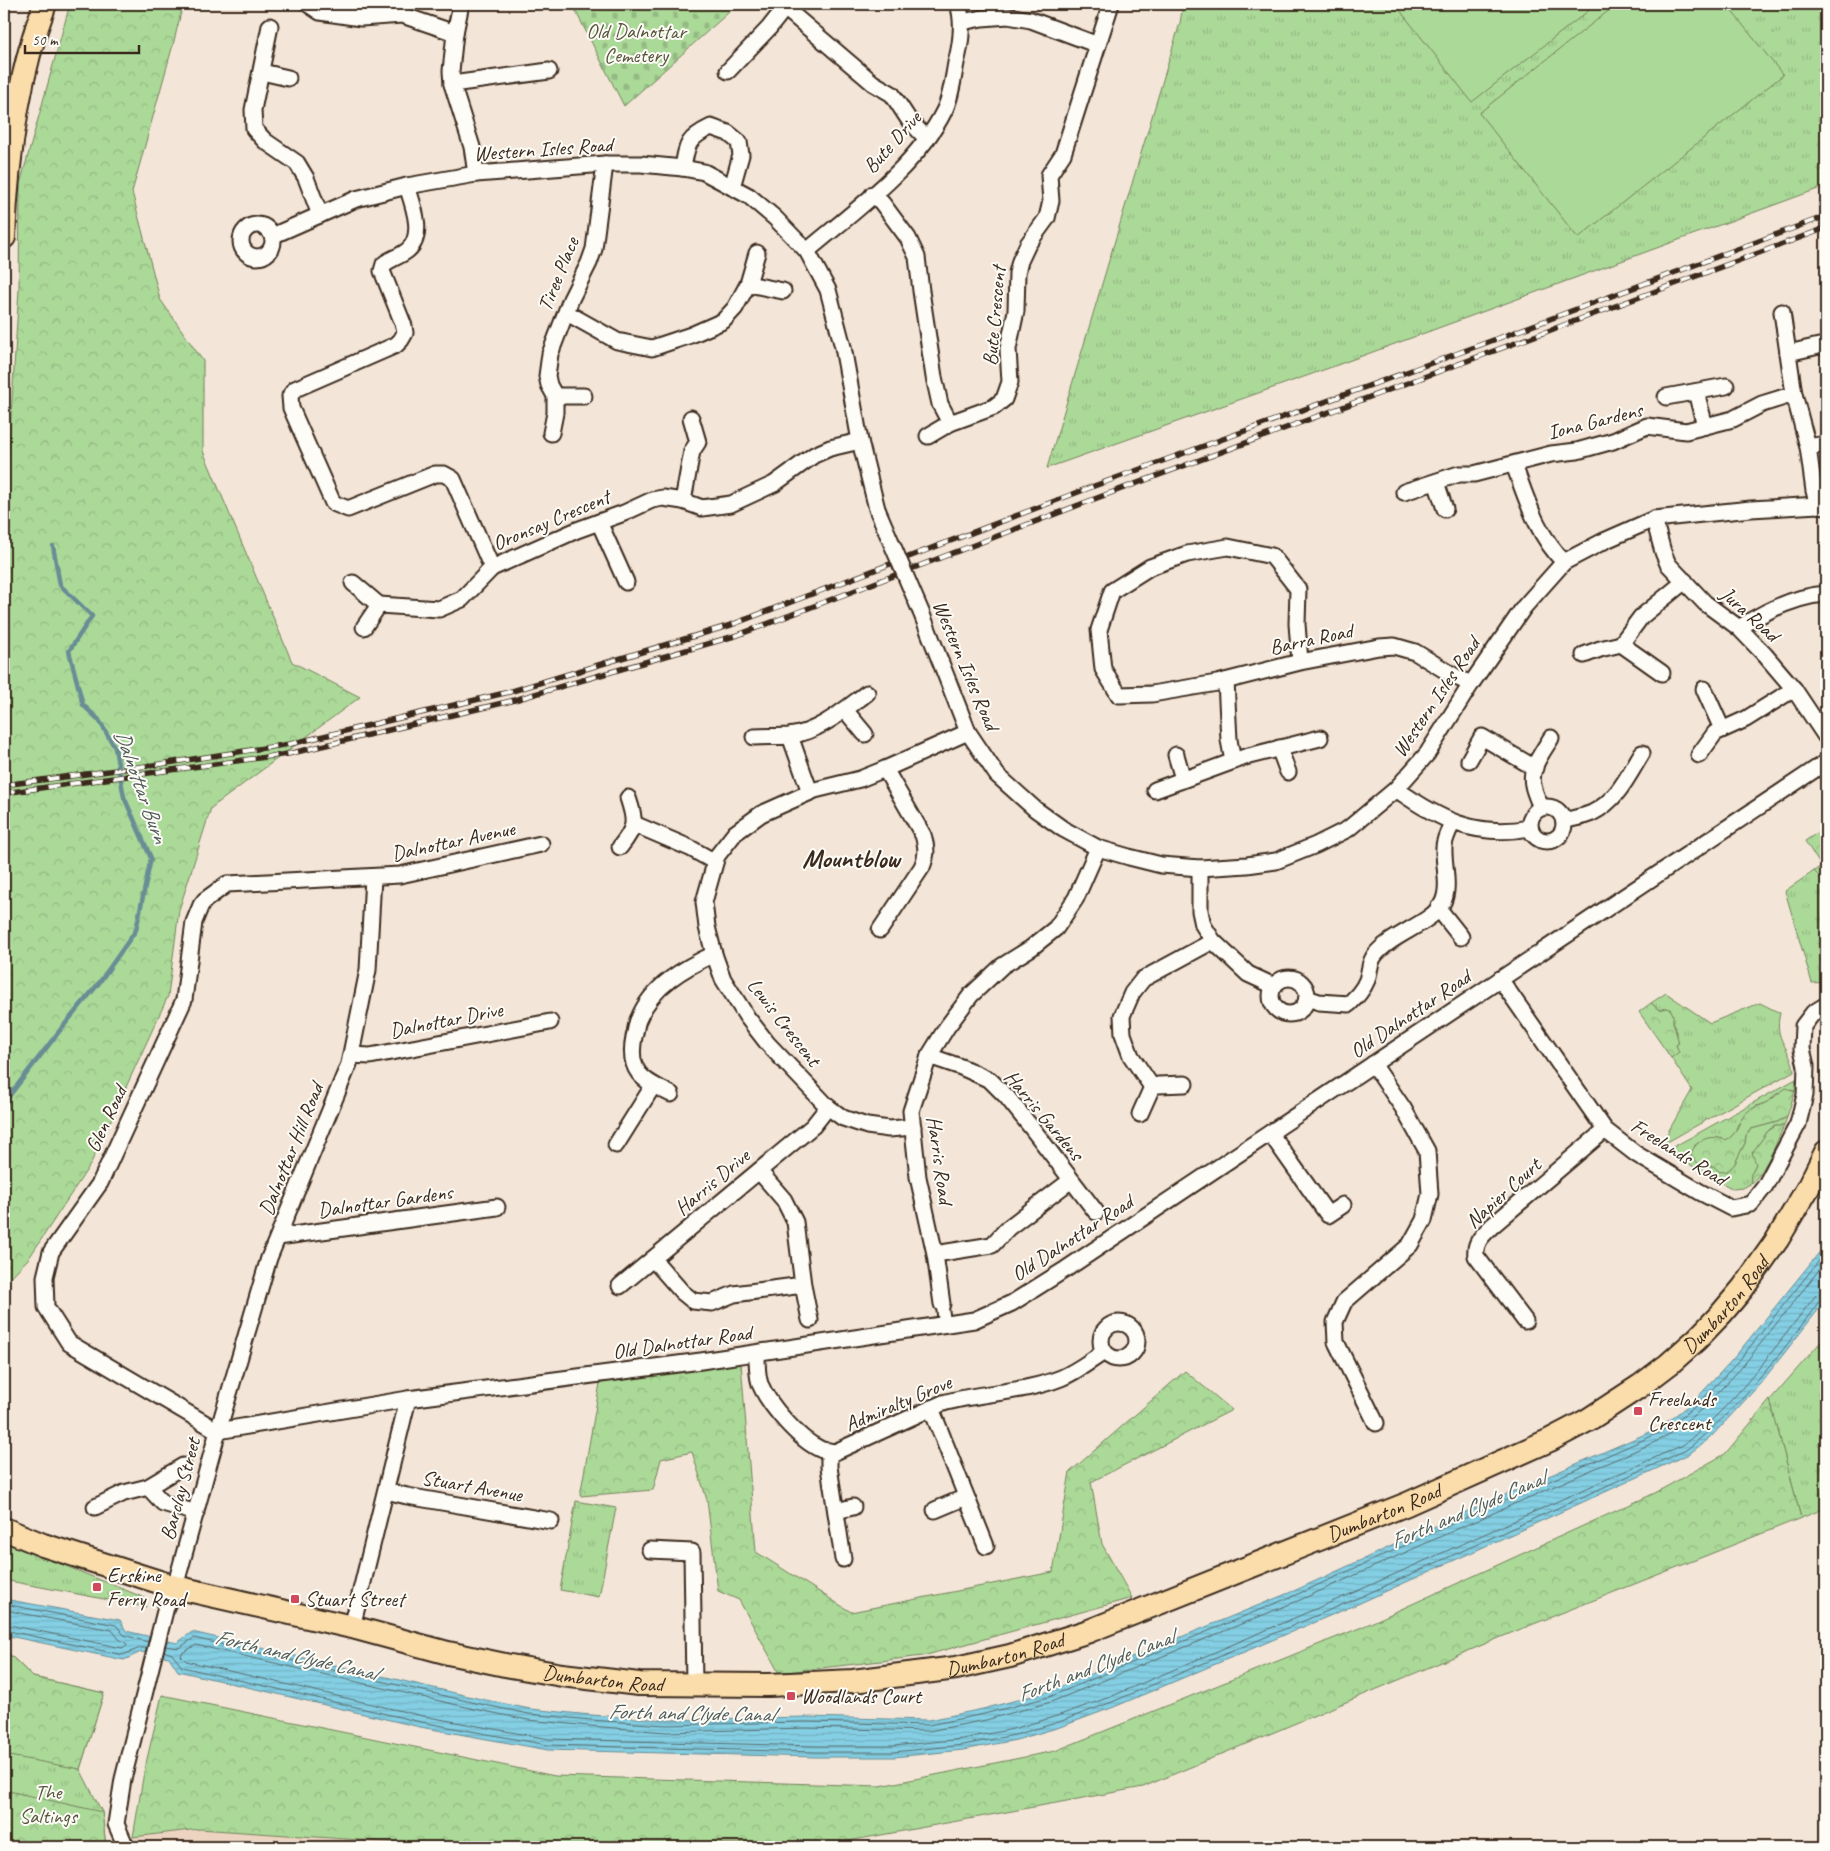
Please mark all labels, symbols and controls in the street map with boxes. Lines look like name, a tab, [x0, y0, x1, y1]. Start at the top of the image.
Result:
park label: Old Dalnottar Cemetery	[586, 18, 688, 68]
scale bar	[25, 22, 139, 54]
text: 50 m	[32, 31, 59, 50]
street label: Bute Drive	[857, 104, 928, 179]
street label: Western Isles Road	[473, 131, 617, 167]
street label: Tiree Place	[531, 232, 585, 315]
street label: Bute Crescent	[977, 262, 1012, 367]
street label: Iona Gardens	[1545, 396, 1647, 445]
street label: Oronsay Crescent	[488, 482, 616, 556]
street label: Jura Road	[1714, 580, 1788, 650]
street label: Western Isles Road	[927, 596, 1007, 737]
street label: Barra Road	[1267, 617, 1357, 660]
street label: Western Isles Road	[1386, 629, 1488, 762]
water label: Dalnottar Burn	[108, 726, 175, 849]
street label: Dalnottar Avenue	[389, 815, 518, 867]
district label: Mountblow	[802, 842, 902, 875]
street label: Old Dalnottar Road	[1345, 962, 1478, 1064]
street label: Lewis Crescent	[741, 973, 828, 1073]
street label: Dalnottar Drive	[387, 996, 506, 1044]
street label: Harris Gardens	[999, 1064, 1091, 1167]
street label: Dalnottar Hill Road	[253, 1076, 331, 1219]
street label: Glen Road	[79, 1079, 134, 1156]
street label: Freelands Road	[1626, 1112, 1734, 1193]
street label: Harris Road	[921, 1115, 960, 1209]
street label: Harris Drive	[669, 1142, 756, 1221]
street label: Napier Court	[1460, 1151, 1548, 1234]
street label: Dalnottar Gardens	[316, 1178, 456, 1223]
street label: Old Dalnottar Road	[1006, 1187, 1141, 1287]
street label: Dumbarton Road	[1676, 1249, 1776, 1359]
street label: Old Dalnottar Road	[611, 1319, 757, 1365]
street label: Admiralty Grove	[841, 1368, 956, 1437]
place label: Freelands Crescent	[1648, 1386, 1717, 1436]
marker: Freelands Crescent	[1632, 1405, 1644, 1417]
street label: Barclay Street	[154, 1433, 207, 1543]
water label: Forth and Clyde Canal	[1386, 1462, 1556, 1555]
street label: Stuart Avenue	[420, 1464, 525, 1508]
street label: Dumbarton Road	[1323, 1476, 1447, 1548]
place label: Erskine Ferry Road	[107, 1562, 189, 1612]
marker: Erskine Ferry Road	[91, 1581, 103, 1593]
place label: Stuart Street	[305, 1586, 407, 1612]
marker: Stuart Street	[289, 1593, 301, 1605]
water label: Forth and Clyde Canal	[1013, 1621, 1184, 1709]
water label: Forth and Clyde Canal	[212, 1623, 387, 1689]
street label: Dumbarton Road	[945, 1626, 1070, 1682]
street label: Dumbarton Road	[541, 1659, 666, 1697]
place label: Woodlands Court	[801, 1683, 923, 1709]
marker: Woodlands Court	[785, 1690, 797, 1702]
water label: Forth and Clyde Canal	[608, 1698, 781, 1729]
park label: The Saltings	[19, 1779, 79, 1829]

